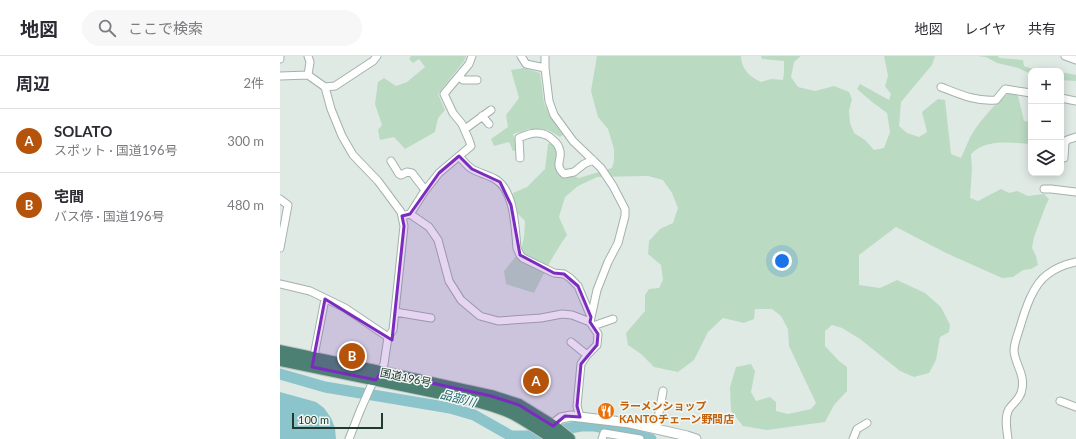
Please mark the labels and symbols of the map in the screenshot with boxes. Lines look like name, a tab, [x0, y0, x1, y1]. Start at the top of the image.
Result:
your location	[772, 251, 792, 271]
pin: B	[339, 341, 365, 371]
street label: 国道196号	[379, 365, 433, 389]
pin: A	[523, 366, 549, 396]
water label: 品部川	[439, 386, 479, 410]
place label: ラーメンショップ KANTOチェーン野間店	[619, 399, 734, 425]
restaurant icon: ラーメンショップ KANTOチェーン野間店	[596, 401, 616, 421]
scale bar	[292, 411, 383, 430]

